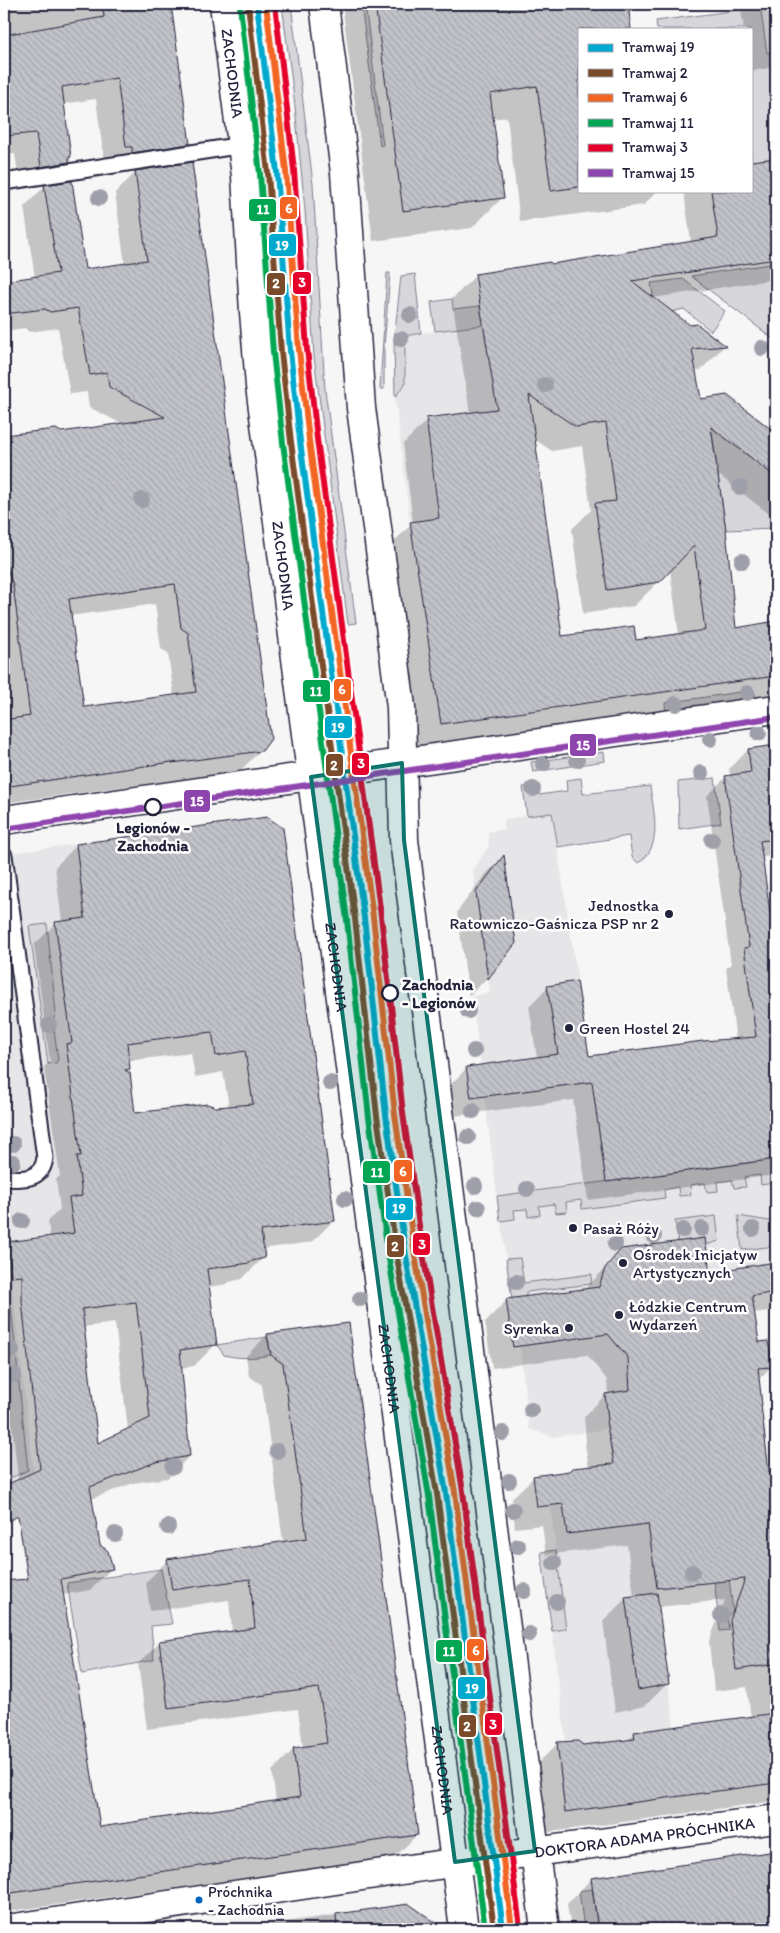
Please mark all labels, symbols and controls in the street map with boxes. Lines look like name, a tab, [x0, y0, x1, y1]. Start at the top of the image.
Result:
street label: ZACHODNIA	[217, 28, 248, 119]
legend	[578, 28, 752, 192]
text: Tramwaj 19	[622, 38, 695, 56]
text: Tramwaj 2	[622, 64, 688, 82]
text: Tramwaj 6	[622, 88, 688, 106]
text: Tramwaj 11	[622, 114, 694, 132]
text: Tramwaj 3	[622, 138, 688, 156]
text: Tramwaj 15	[622, 164, 695, 182]
line badge: 6	[279, 196, 298, 220]
line badge: 11	[248, 198, 277, 222]
text: 6	[285, 200, 293, 217]
text: 11	[257, 201, 270, 218]
line badge: 19	[268, 233, 297, 257]
text: 19	[275, 237, 289, 254]
line badge: 3	[292, 271, 312, 295]
line badge: 2	[266, 272, 286, 296]
text: 3	[298, 274, 306, 291]
text: 2	[272, 275, 280, 292]
street label: ZACHODNIA	[268, 520, 299, 611]
line badge: 6	[333, 678, 352, 702]
line badge: 11	[302, 679, 331, 703]
text: 6	[338, 681, 346, 698]
text: 11	[310, 683, 323, 700]
line badge: 19	[324, 715, 353, 739]
text: 19	[331, 719, 345, 736]
line badge: 15	[569, 733, 597, 757]
text: 15	[576, 737, 591, 754]
line badge: 3	[351, 752, 370, 776]
line badge: 2	[325, 753, 344, 777]
text: 3	[357, 755, 365, 772]
text: 2	[330, 757, 338, 774]
line badge: 15	[183, 789, 211, 813]
text: 15	[190, 793, 205, 810]
marker: Legionów - Zachodnia	[144, 798, 162, 816]
place label: Legionów - Zachodnia	[116, 818, 190, 855]
place label: Jednostka Ratowniczo-Gaśnicza PSP nr 2	[449, 896, 660, 933]
marker: Jednostka Ratowniczo-Gaśnicza PSP nr 2	[663, 908, 675, 920]
street label: ZACHODNIA	[321, 921, 352, 1013]
place label: Zachodnia - Legionów	[402, 975, 476, 1013]
marker: Zachodnia - Legionów	[381, 984, 399, 1002]
place label: Green Hostel 24	[579, 1019, 690, 1038]
marker: Green Hostel 24	[563, 1022, 575, 1034]
line badge: 6	[393, 1159, 413, 1183]
line badge: 11	[362, 1160, 391, 1184]
text: 6	[399, 1163, 407, 1180]
text: 11	[371, 1164, 384, 1181]
line badge: 19	[385, 1197, 414, 1221]
text: 19	[392, 1200, 406, 1217]
place label: Pasaż Róży	[583, 1219, 659, 1238]
marker: Pasaż Róży	[567, 1222, 579, 1234]
line badge: 3	[412, 1232, 431, 1256]
line badge: 2	[386, 1234, 405, 1258]
text: 3	[418, 1236, 426, 1253]
text: 2	[391, 1238, 399, 1255]
place label: Ośrodek Inicjatyw Artystycznych	[633, 1245, 757, 1282]
marker: Ośrodek Inicjatyw Artystycznych	[617, 1257, 629, 1269]
place label: Łódzkie Centrum Wydarzeń	[629, 1297, 747, 1334]
marker: Łódzkie Centrum Wydarzeń	[613, 1309, 625, 1321]
place label: Syrenka	[504, 1319, 559, 1338]
marker: Syrenka	[563, 1322, 575, 1334]
street label: ZACHODNIA	[374, 1323, 405, 1414]
line badge: 6	[466, 1638, 485, 1662]
line badge: 11	[435, 1639, 463, 1663]
text: 6	[472, 1642, 480, 1659]
text: 11	[443, 1643, 456, 1660]
line badge: 19	[457, 1676, 486, 1700]
text: 19	[465, 1680, 479, 1697]
line badge: 3	[484, 1712, 503, 1736]
line badge: 2	[458, 1714, 477, 1738]
text: 3	[489, 1716, 497, 1733]
text: 2	[463, 1718, 471, 1735]
street label: ZACHODNIA	[427, 1724, 458, 1816]
street label: DOKTORA ADAMA PRÓCHNIKA	[533, 1813, 756, 1862]
place label: Próchnika - Zachodnia	[208, 1883, 285, 1919]
marker: Próchnika - Zachodnia	[194, 1895, 204, 1905]

